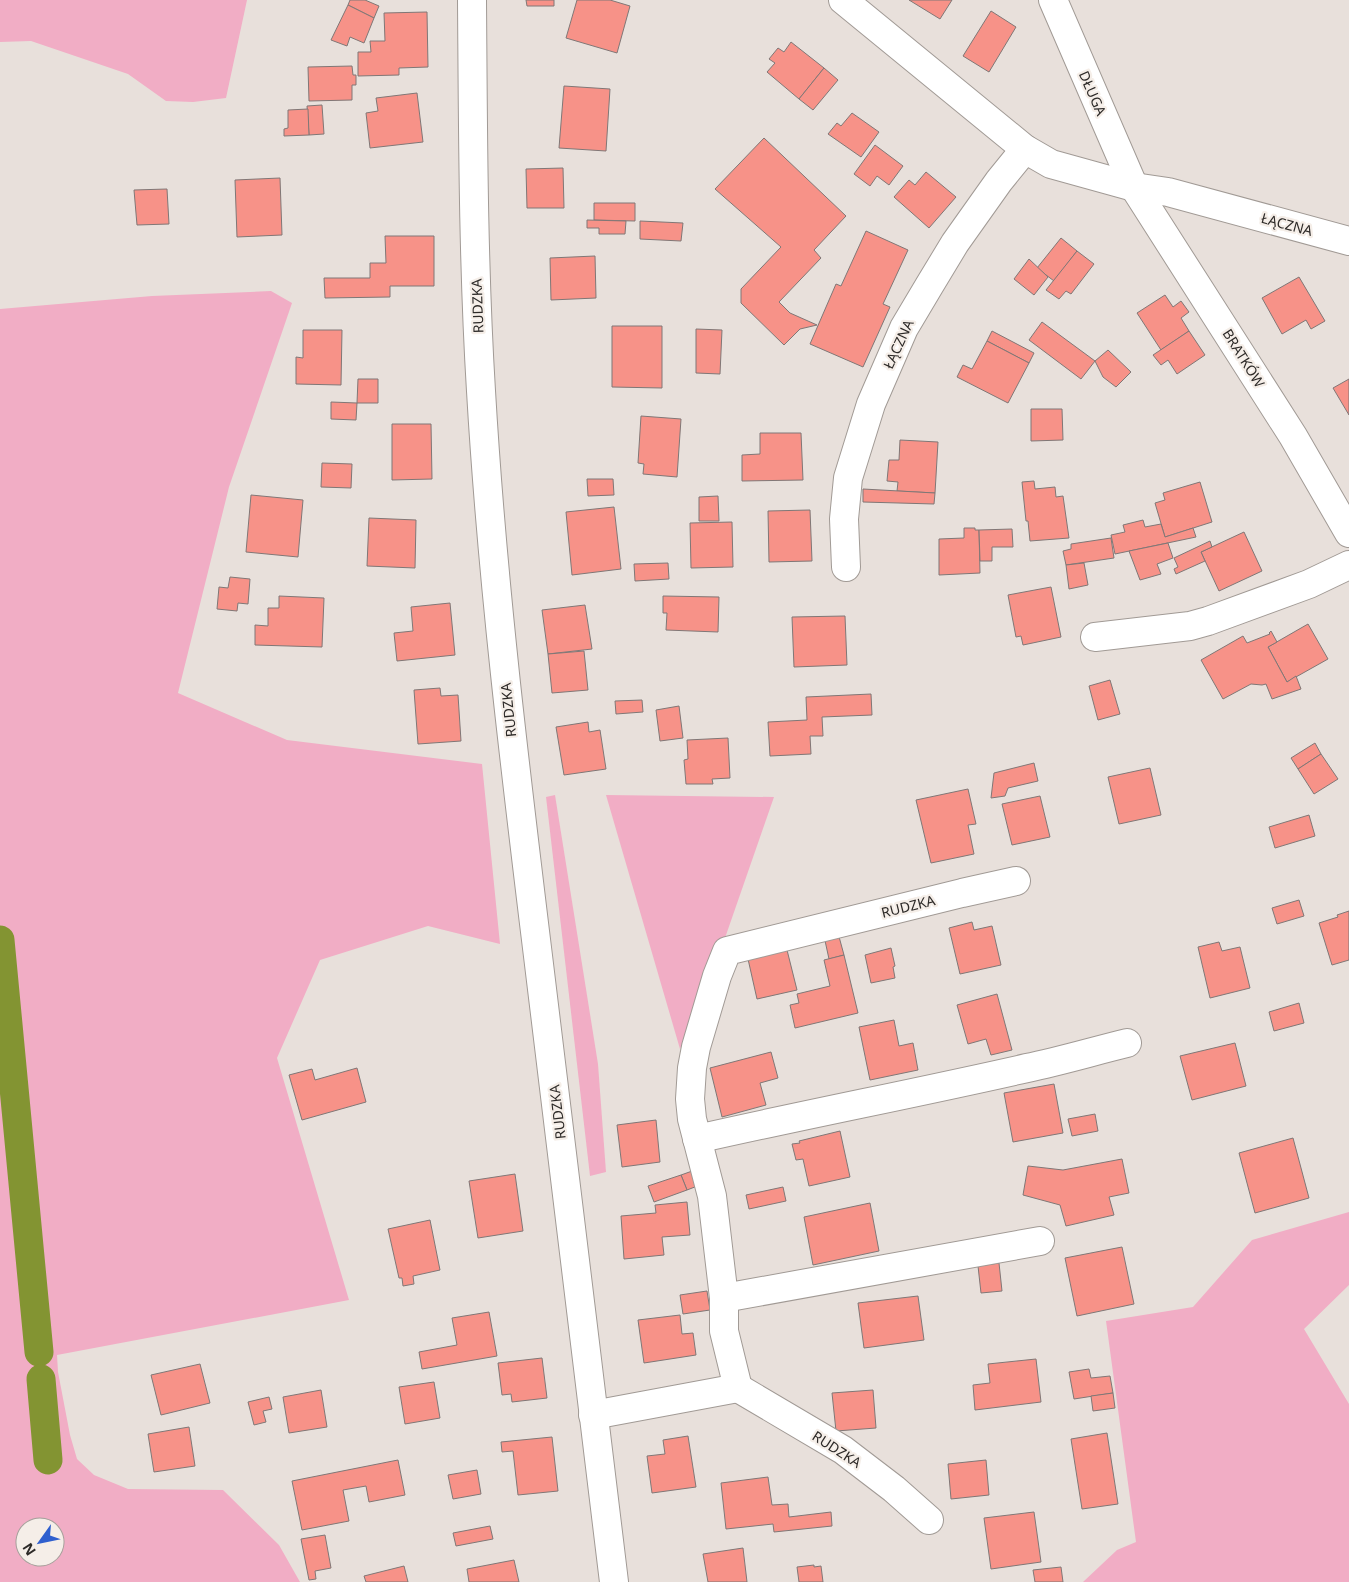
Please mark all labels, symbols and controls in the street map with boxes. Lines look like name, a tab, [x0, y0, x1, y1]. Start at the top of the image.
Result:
street label: DŁUGA	[1075, 68, 1111, 118]
street label: ŁĄCZNA	[1259, 208, 1315, 240]
street label: RUDZKA	[467, 278, 487, 334]
street label: ŁĄCZNA	[878, 316, 918, 372]
street label: BRATKÓW	[1219, 325, 1269, 391]
street label: RUDZKA	[496, 682, 520, 738]
street label: RUDZKA	[879, 890, 937, 922]
street label: RUDZKA	[544, 1084, 570, 1140]
street label: RUDZKA	[809, 1426, 865, 1472]
north arrow	[15, 1517, 65, 1567]
text: N	[18, 1539, 40, 1559]

